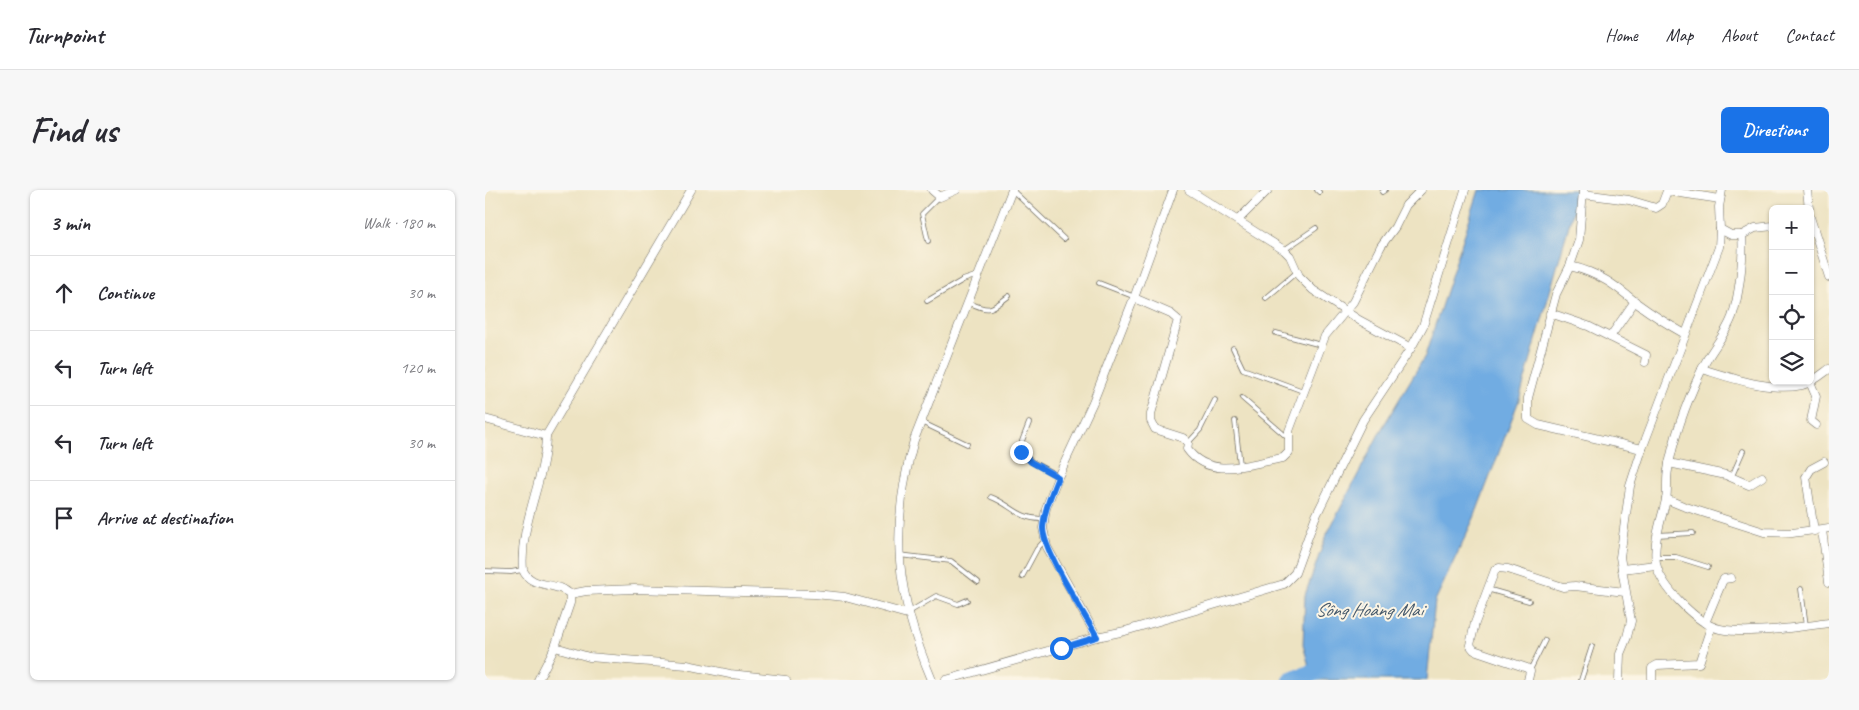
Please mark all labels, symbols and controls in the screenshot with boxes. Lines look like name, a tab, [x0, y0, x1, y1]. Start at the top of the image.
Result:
text: Turnpoint	[25, 20, 104, 50]
text: Home	[1605, 24, 1638, 46]
text: Map	[1666, 24, 1693, 46]
text: About	[1721, 24, 1757, 46]
text: Contact	[1785, 24, 1834, 46]
button: Directions	[1721, 107, 1829, 153]
text: Find us	[30, 108, 117, 153]
map controls	[1769, 205, 1814, 385]
button: +	[1769, 205, 1814, 250]
text: 3 min	[50, 210, 90, 236]
text: Walk · 180 m	[363, 213, 435, 233]
button: −	[1769, 250, 1814, 295]
icon: ahead	[50, 279, 78, 307]
text: Continue	[97, 281, 154, 305]
text: 30 m	[408, 283, 435, 303]
button: locate	[1769, 295, 1814, 340]
button: layers	[1769, 340, 1814, 385]
icon: left	[50, 354, 78, 382]
text: Turn left	[97, 356, 152, 380]
text: 120 m	[401, 358, 435, 378]
icon: left	[50, 429, 78, 457]
text: Turn left	[97, 431, 152, 455]
text: 30 m	[408, 433, 435, 453]
route end	[1010, 441, 1033, 464]
icon: arrive	[50, 504, 78, 532]
text: Arrive at destination	[97, 506, 233, 530]
water label: Sông Hoàng Mai	[1316, 598, 1427, 622]
route start	[1050, 637, 1073, 660]

